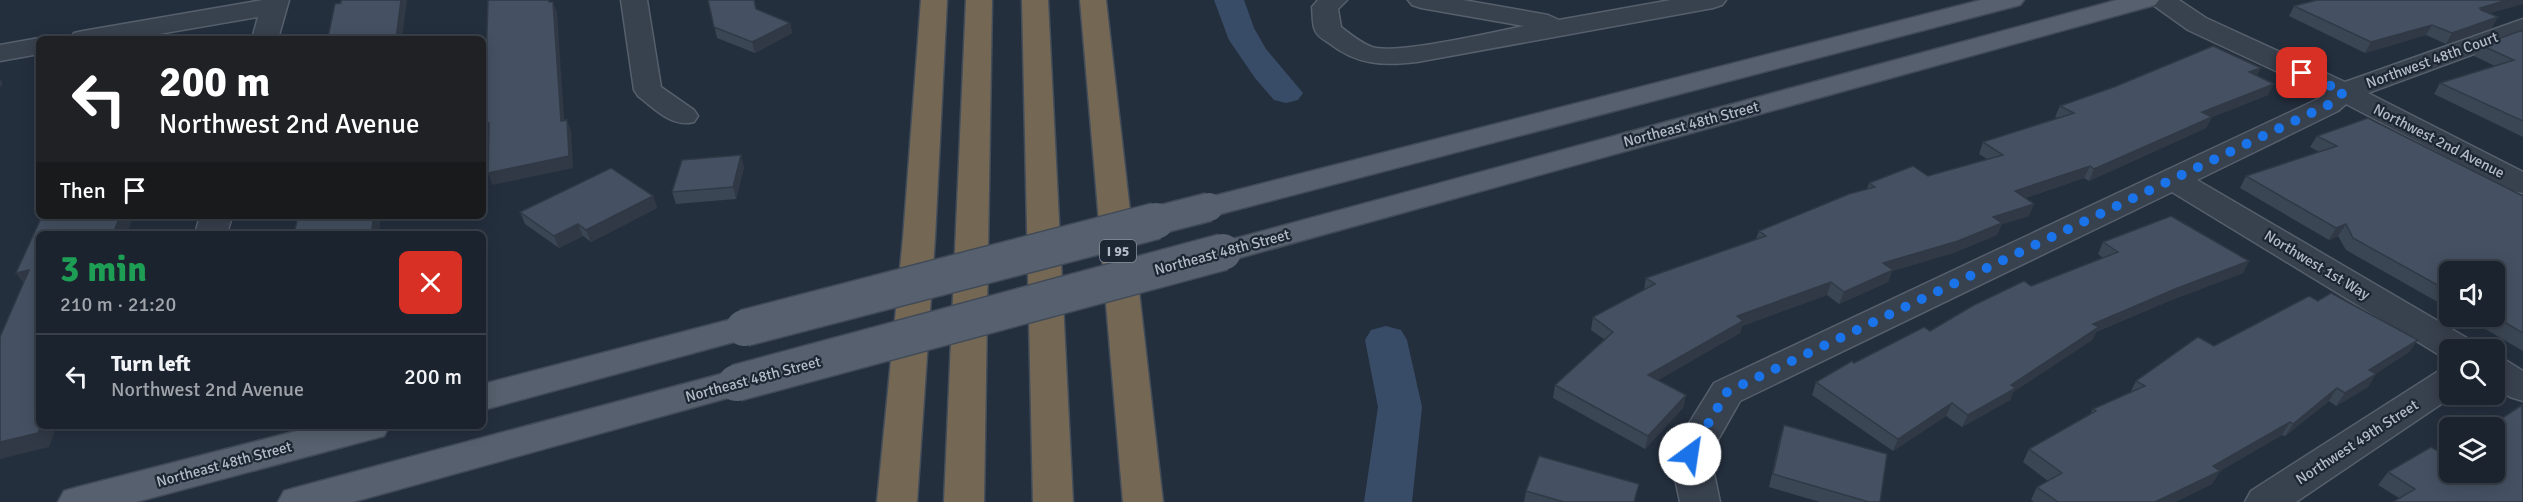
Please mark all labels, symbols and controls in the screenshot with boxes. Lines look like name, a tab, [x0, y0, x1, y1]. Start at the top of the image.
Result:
street label: Northwest 48th Court	[2364, 28, 2500, 92]
pin	[2276, 47, 2327, 98]
icon: arrive	[2285, 56, 2318, 89]
text: 200 m	[159, 57, 270, 108]
icon: left	[60, 60, 138, 138]
street label: Northeast 48th Street	[1621, 97, 1761, 151]
street label: Northwest 2nd Avenue	[2370, 100, 2508, 182]
text: Northwest 2nd Avenue	[159, 108, 420, 141]
icon: arrive	[118, 174, 151, 207]
text: Then	[60, 177, 106, 204]
street label: Northeast 48th Street	[1152, 225, 1292, 279]
street label: Northwest 1st Way	[2261, 226, 2373, 304]
road number: I 95	[1100, 240, 1136, 262]
text: 3 min	[60, 247, 147, 292]
button: close	[399, 251, 462, 314]
map controls	[2439, 261, 2505, 483]
button: sound	[2439, 261, 2505, 327]
text: 210 m · 21:20	[60, 292, 176, 317]
button: search	[2439, 339, 2505, 405]
text: Turn left	[111, 350, 191, 377]
street label: Northeast 48th Street	[683, 352, 823, 406]
icon: left	[60, 360, 93, 393]
text: 200 m	[404, 363, 462, 390]
text: Northwest 2nd Avenue	[111, 377, 304, 402]
street label: Northwest 49th Street	[2292, 396, 2422, 488]
button: layers	[2439, 417, 2505, 483]
position arrow	[1658, 422, 1722, 486]
street label: Northeast 48th Street	[154, 437, 294, 491]

